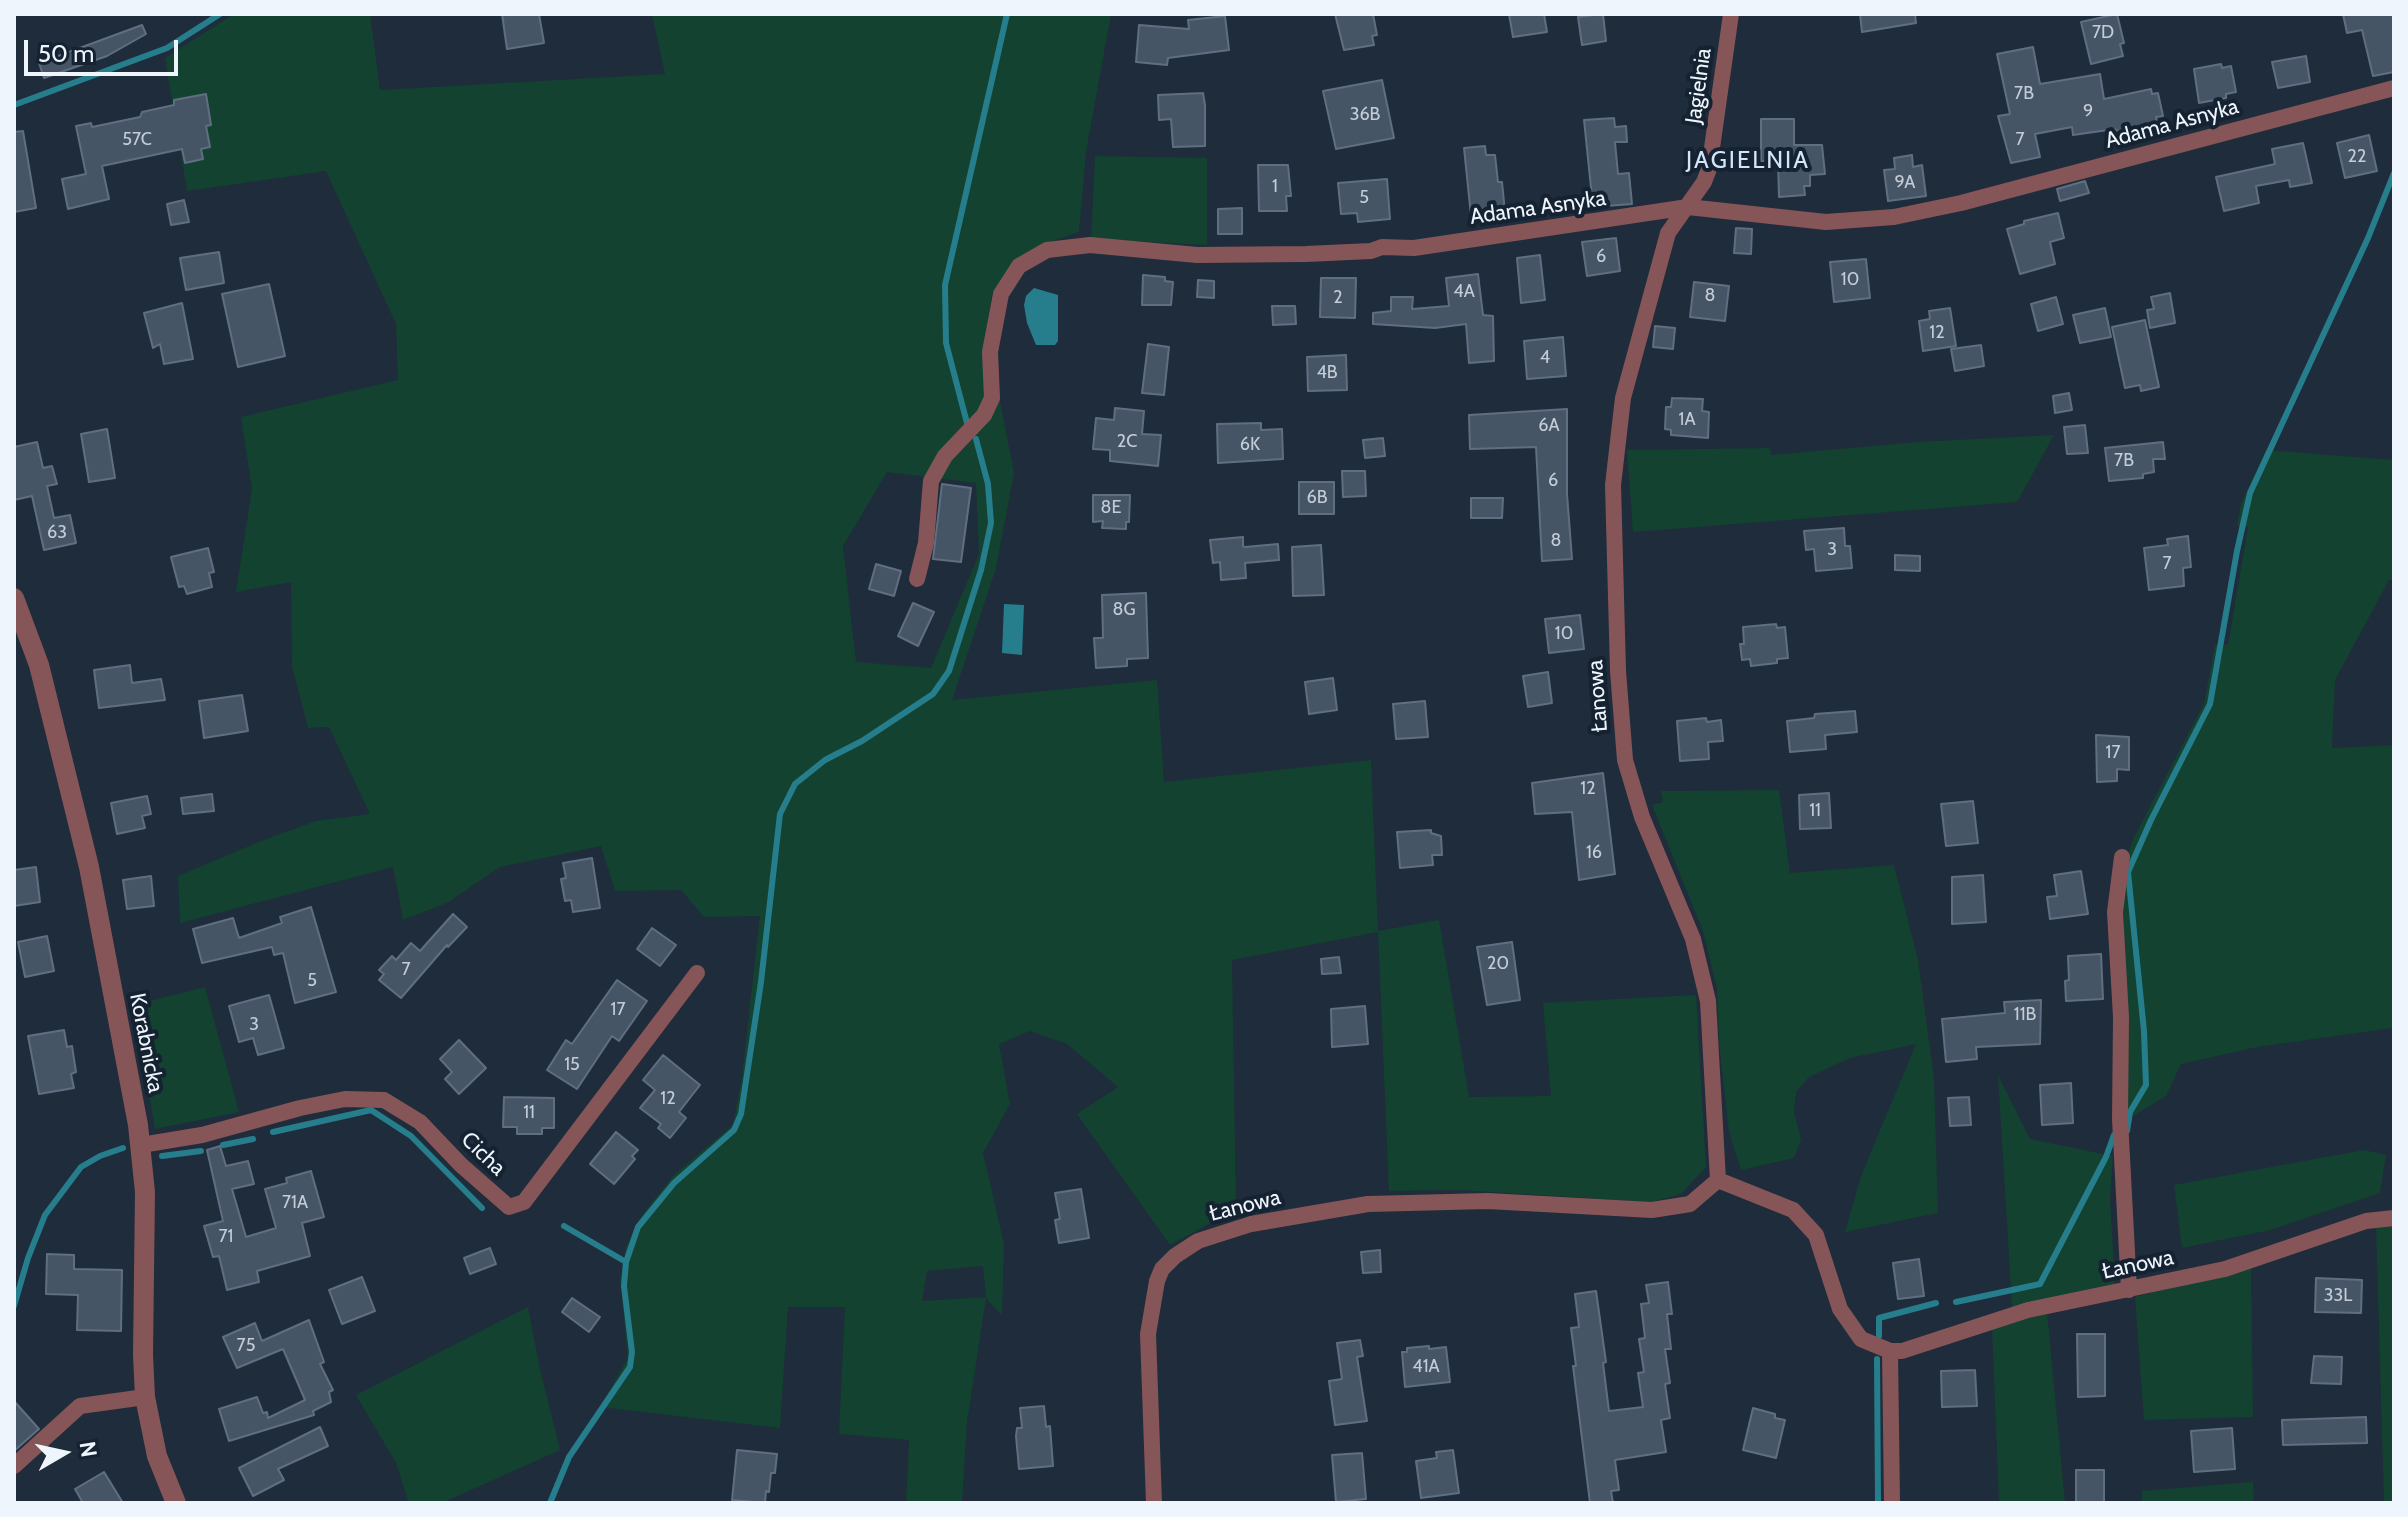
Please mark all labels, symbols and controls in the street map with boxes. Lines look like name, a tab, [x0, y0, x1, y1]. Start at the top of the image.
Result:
house number: 7D	[2092, 22, 2114, 44]
scale bar	[28, 24, 182, 74]
text: 50 m	[38, 39, 94, 68]
street label: Jagielnia	[1681, 47, 1717, 125]
house number: 7B	[2014, 83, 2034, 105]
street label: Adama Asnyka	[2102, 94, 2242, 154]
house number: 9	[2083, 101, 2093, 123]
house number: 36B	[1350, 104, 1380, 126]
house number: 57C	[122, 129, 152, 151]
house number: 7	[2015, 129, 2025, 151]
house number: 22	[2348, 146, 2366, 168]
district label: JAGIELNIA	[1686, 147, 1810, 175]
house number: 9A	[1895, 172, 1915, 194]
house number: 1	[1272, 176, 1278, 198]
street label: Adama Asnyka	[1468, 185, 1608, 231]
house number: 5	[1359, 187, 1369, 209]
house number: 6	[1596, 246, 1606, 268]
house number: 10	[1841, 269, 1859, 291]
house number: 4A	[1453, 281, 1475, 303]
house number: 8	[1705, 285, 1715, 307]
house number: 2	[1333, 287, 1343, 309]
house number: 12	[1929, 322, 1945, 344]
house number: 4	[1540, 347, 1550, 369]
house number: 4B	[1316, 362, 1338, 384]
house number: 1A	[1679, 409, 1695, 431]
house number: 6A	[1538, 415, 1560, 437]
house number: 2C	[1117, 431, 1137, 453]
house number: 6K	[1240, 434, 1260, 456]
house number: 7B	[2114, 450, 2134, 472]
house number: 6	[1548, 470, 1558, 492]
house number: 6B	[1307, 487, 1327, 509]
house number: 8E	[1101, 497, 1121, 519]
house number: 63	[47, 522, 67, 544]
house number: 8	[1551, 530, 1561, 552]
house number: 3	[1827, 539, 1837, 561]
house number: 7	[2162, 553, 2172, 575]
house number: 8G	[1112, 599, 1136, 621]
house number: 10	[1555, 623, 1573, 645]
street label: Łanowa	[1582, 659, 1614, 733]
house number: 17	[2106, 742, 2120, 764]
house number: 12	[1580, 778, 1596, 800]
house number: 11	[1809, 800, 1821, 822]
house number: 16	[1586, 842, 1602, 864]
house number: 20	[1487, 953, 1509, 975]
house number: 7	[401, 959, 411, 981]
house number: 5	[307, 970, 317, 992]
street label: Korabnicka	[123, 991, 169, 1095]
house number: 17	[611, 999, 625, 1021]
house number: 11B	[2014, 1004, 2036, 1026]
house number: 3	[249, 1014, 259, 1036]
house number: 15	[564, 1054, 580, 1076]
house number: 12	[660, 1088, 676, 1110]
house number: 11	[523, 1102, 535, 1124]
street label: Cicha	[455, 1127, 511, 1181]
street label: Łanowa	[1207, 1184, 1283, 1228]
house number: 71A	[282, 1192, 308, 1214]
house number: 71	[219, 1226, 233, 1248]
street label: Łanowa	[2100, 1245, 2176, 1285]
house number: 33L	[2324, 1285, 2352, 1307]
house number: 75	[237, 1335, 255, 1357]
house number: 41A	[1412, 1356, 1440, 1378]
north arrow	[24, 1413, 104, 1493]
text: N	[74, 1439, 103, 1459]

